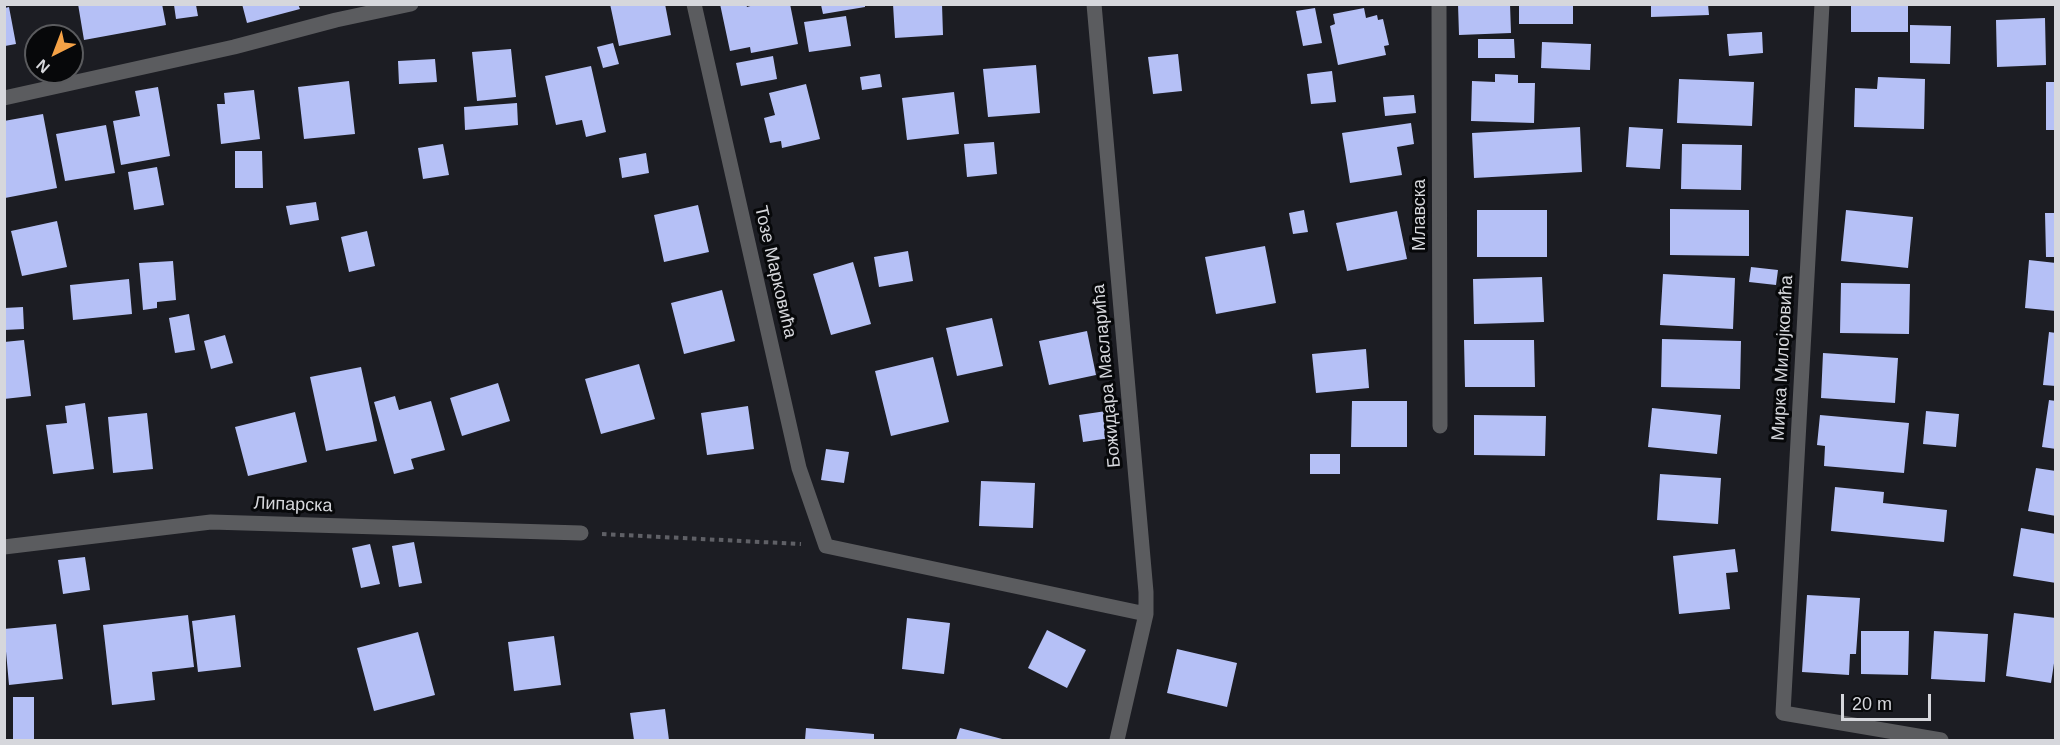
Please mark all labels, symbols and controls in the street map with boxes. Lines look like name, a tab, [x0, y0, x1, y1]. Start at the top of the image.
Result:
north arrow	[24, 24, 84, 84]
text: N	[33, 56, 53, 76]
street label: Млавска	[1409, 179, 1431, 251]
street label: Тозе Марковића	[749, 204, 801, 340]
street label: Мирка Милојковића	[1768, 275, 1798, 441]
street label: Божидара Масларића	[1088, 283, 1126, 469]
street label: Липарска	[253, 493, 333, 517]
scale bar	[1844, 682, 1934, 720]
text: 20 m	[1852, 694, 1892, 714]

